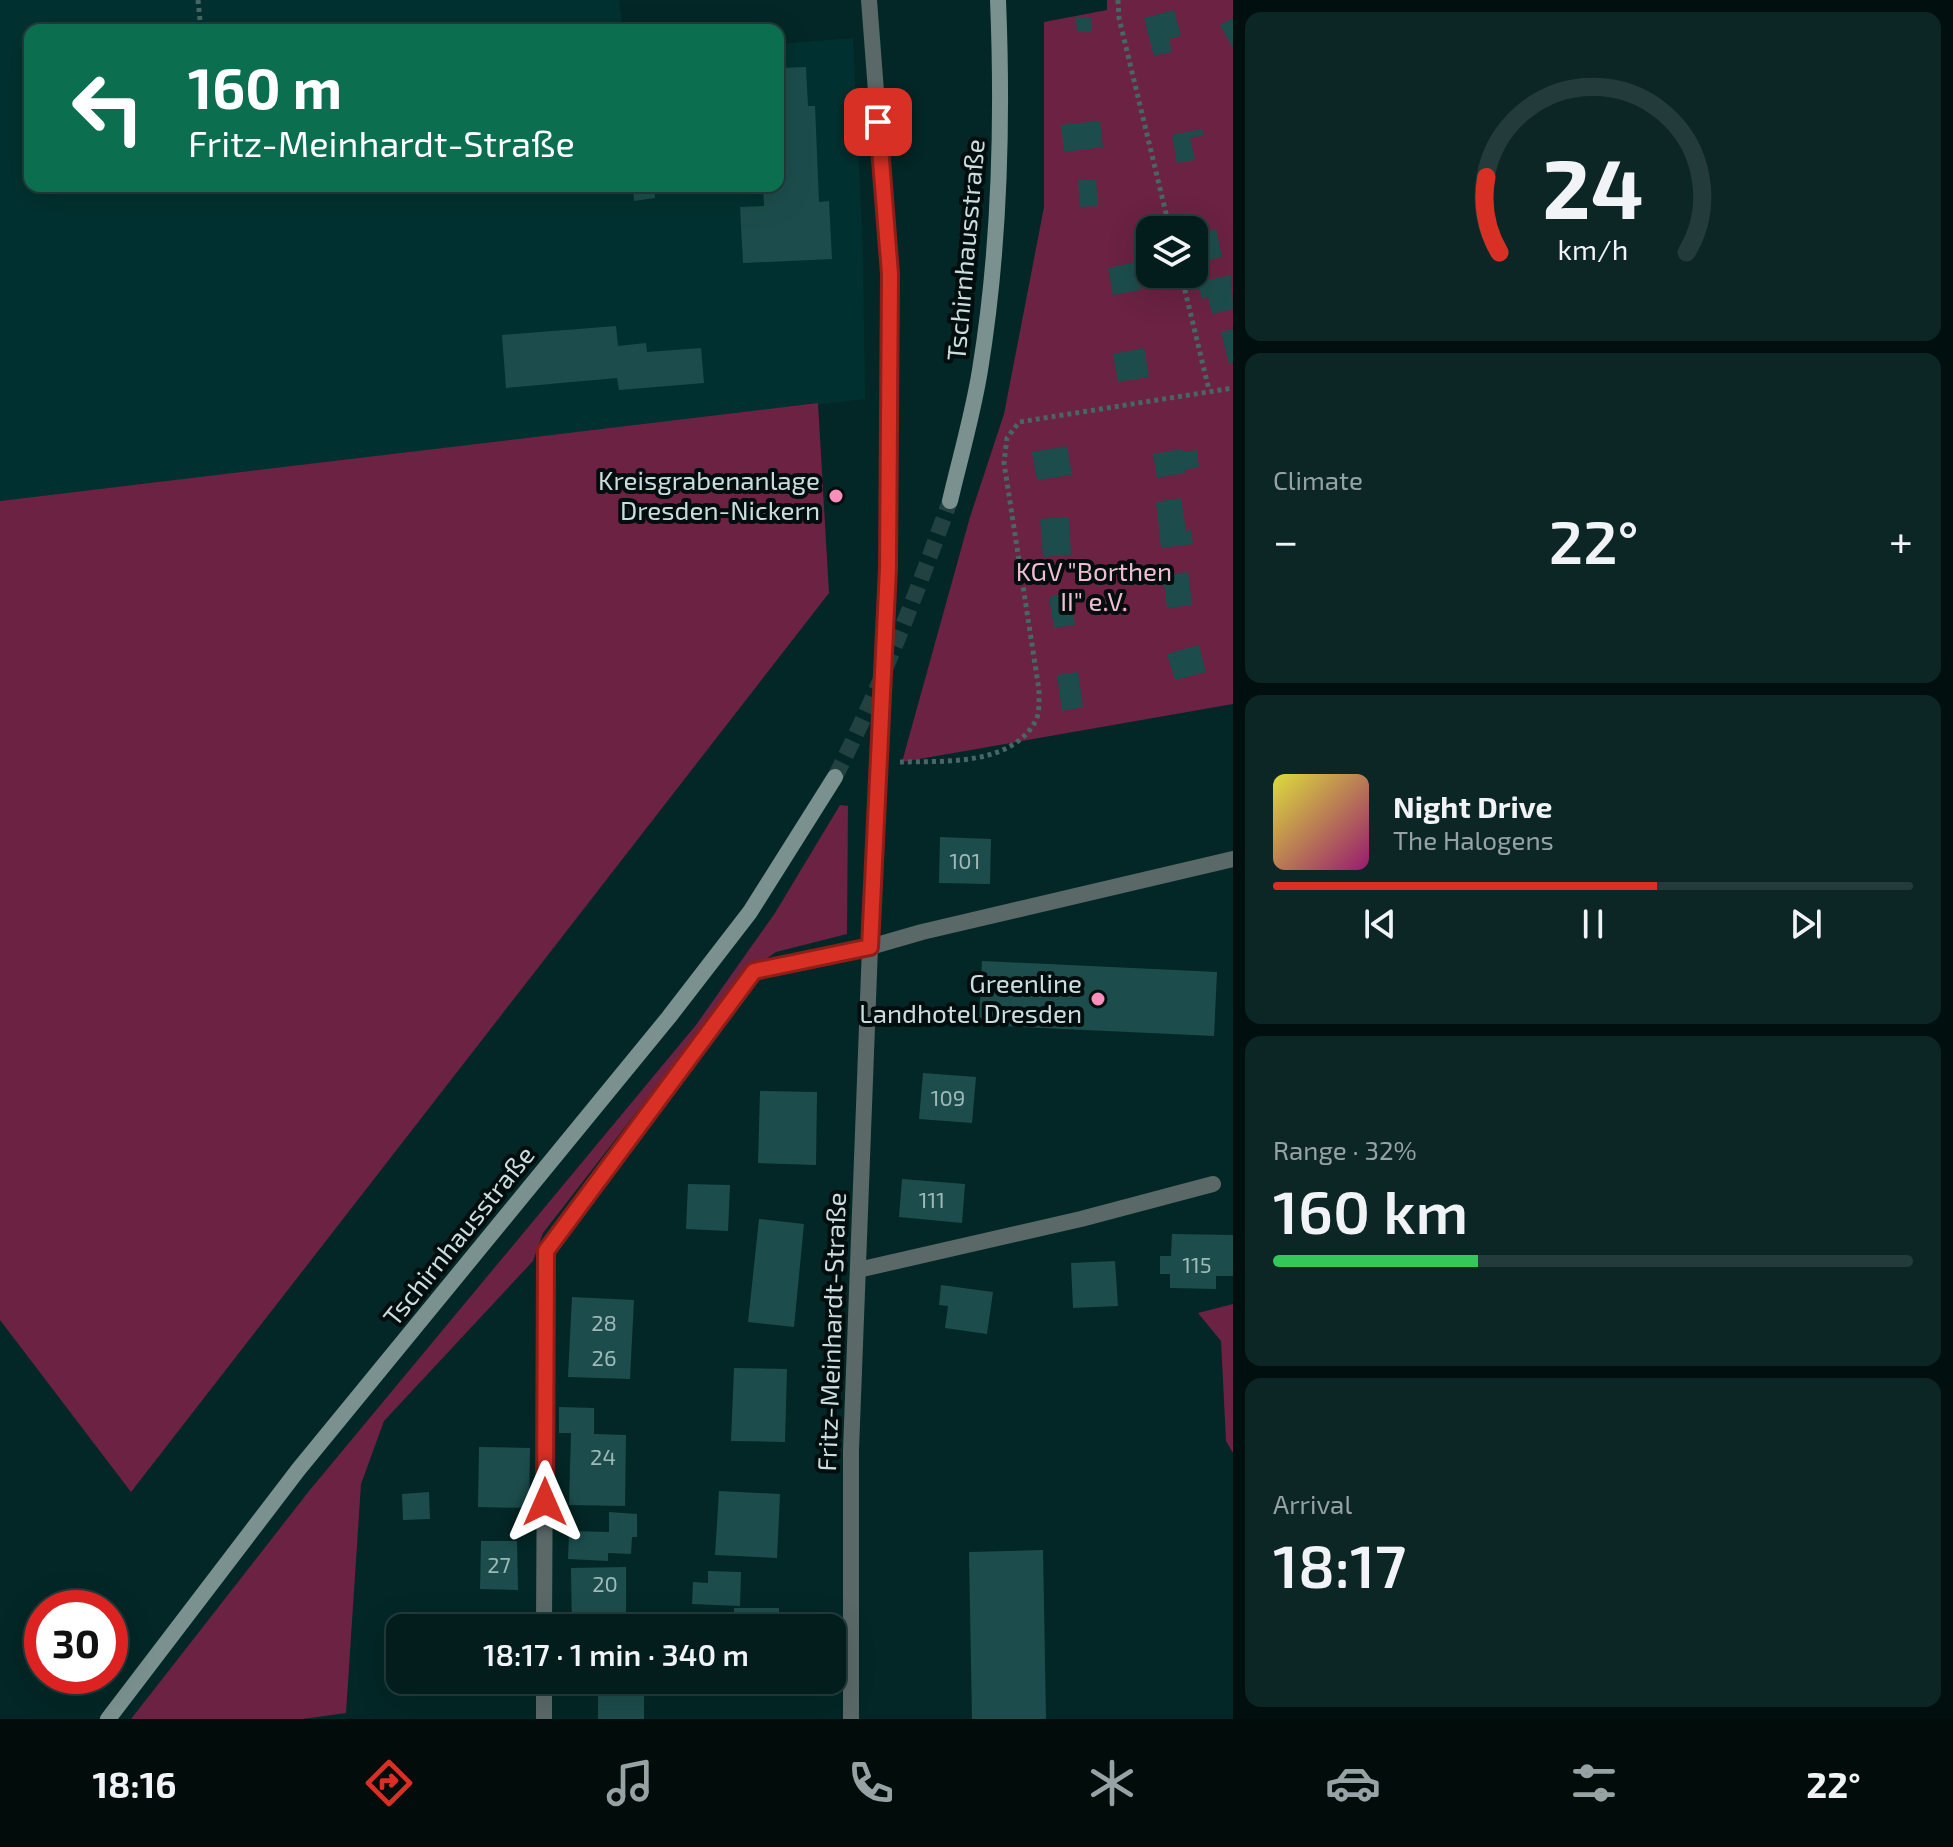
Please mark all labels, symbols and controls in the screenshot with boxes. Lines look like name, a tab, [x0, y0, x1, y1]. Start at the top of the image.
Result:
text: 160 m	[188, 53, 342, 120]
icon: left	[56, 56, 160, 160]
pin	[844, 88, 912, 156]
icon: arrive	[856, 100, 900, 144]
text: Fritz-Meinhardt-Straße	[188, 121, 575, 164]
text: 24	[1542, 135, 1644, 235]
street label: Tschirnhausstraße	[939, 138, 990, 362]
map controls	[1136, 216, 1208, 288]
button: layers	[1136, 216, 1208, 288]
text: km/h	[1558, 231, 1628, 266]
place label: Kreisgrabenanlage Dresden-Nickern	[598, 464, 820, 525]
text: Climate	[1273, 464, 1363, 495]
marker: Kreisgrabenanlage Dresden-Nickern	[827, 487, 845, 505]
text: 22°	[1549, 504, 1639, 576]
text: −	[1273, 513, 1299, 566]
text: +	[1889, 513, 1913, 566]
park label: KGV "Borthen II" e.V.	[1016, 555, 1172, 616]
text: Night Drive	[1393, 788, 1552, 824]
text: The Halogens	[1393, 824, 1554, 855]
house number: 101	[950, 847, 980, 873]
icon: previous	[1358, 902, 1402, 946]
icon: pause	[1571, 902, 1615, 946]
icon: next	[1784, 902, 1828, 946]
place label: Greenline Landhotel Dresden	[859, 967, 1082, 1028]
marker: Greenline Landhotel Dresden	[1089, 990, 1107, 1008]
house number: 109	[931, 1084, 965, 1110]
text: Range · 32%	[1273, 1134, 1417, 1165]
street label: Tschirnhausstraße	[376, 1139, 540, 1331]
text: 160 km	[1273, 1174, 1468, 1246]
house number: 111	[919, 1186, 945, 1212]
street label: Fritz-Meinhardt-Straße	[810, 1192, 851, 1472]
house number: 115	[1182, 1251, 1212, 1277]
house number: 28	[591, 1309, 617, 1335]
house number: 26	[592, 1344, 616, 1370]
house number: 24	[590, 1443, 616, 1469]
position arrow	[503, 1460, 587, 1544]
text: Arrival	[1273, 1488, 1352, 1519]
text: 18:17	[1273, 1528, 1406, 1600]
house number: 27	[487, 1551, 511, 1577]
house number: 20	[592, 1570, 618, 1596]
speed limit sign: 30	[24, 1590, 128, 1694]
text: 18:17 · 1 min · 340 m	[483, 1636, 749, 1672]
icon: directions	[361, 1755, 417, 1811]
icon: music	[602, 1755, 658, 1811]
icon: phone	[843, 1755, 899, 1811]
icon: climate	[1084, 1755, 1140, 1811]
icon: car	[1325, 1755, 1381, 1811]
icon: filters	[1566, 1755, 1622, 1811]
text: 18:16	[92, 1762, 176, 1805]
text: 22°	[1806, 1762, 1861, 1805]

